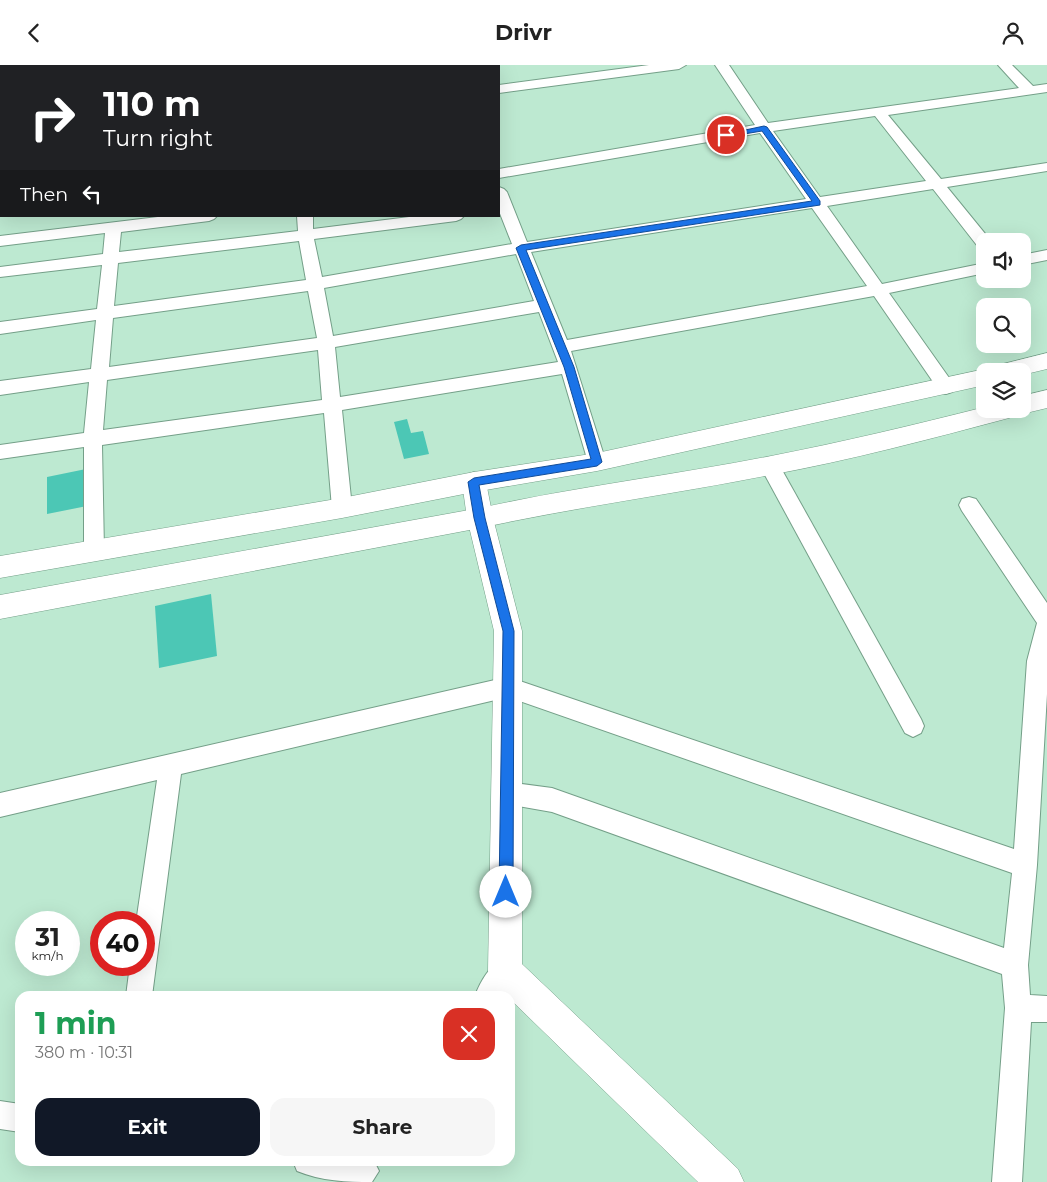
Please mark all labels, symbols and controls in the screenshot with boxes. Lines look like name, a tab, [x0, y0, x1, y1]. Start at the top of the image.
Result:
icon: back	[20, 19, 48, 47]
text: Drivr	[495, 19, 552, 46]
icon: person	[999, 19, 1027, 47]
text: 110 m	[103, 82, 201, 125]
icon: right	[20, 85, 85, 150]
pin	[705, 114, 747, 156]
icon: arrive	[712, 121, 740, 149]
text: Turn right	[103, 125, 213, 152]
icon: left	[78, 180, 106, 208]
text: Then	[20, 183, 68, 206]
map controls	[976, 233, 1031, 418]
button: sound	[976, 233, 1031, 288]
button: search	[976, 298, 1031, 353]
button: layers	[976, 363, 1031, 418]
position arrow	[479, 865, 531, 917]
speed limit sign: 40	[90, 911, 155, 976]
text: 31	[35, 922, 60, 952]
text: km/h	[31, 948, 64, 963]
text: 1 min	[35, 1005, 116, 1042]
button: close	[443, 1008, 495, 1060]
text: 380 m · 10:31	[35, 1043, 133, 1062]
button: Exit	[35, 1098, 260, 1156]
button: Share	[270, 1098, 495, 1156]

